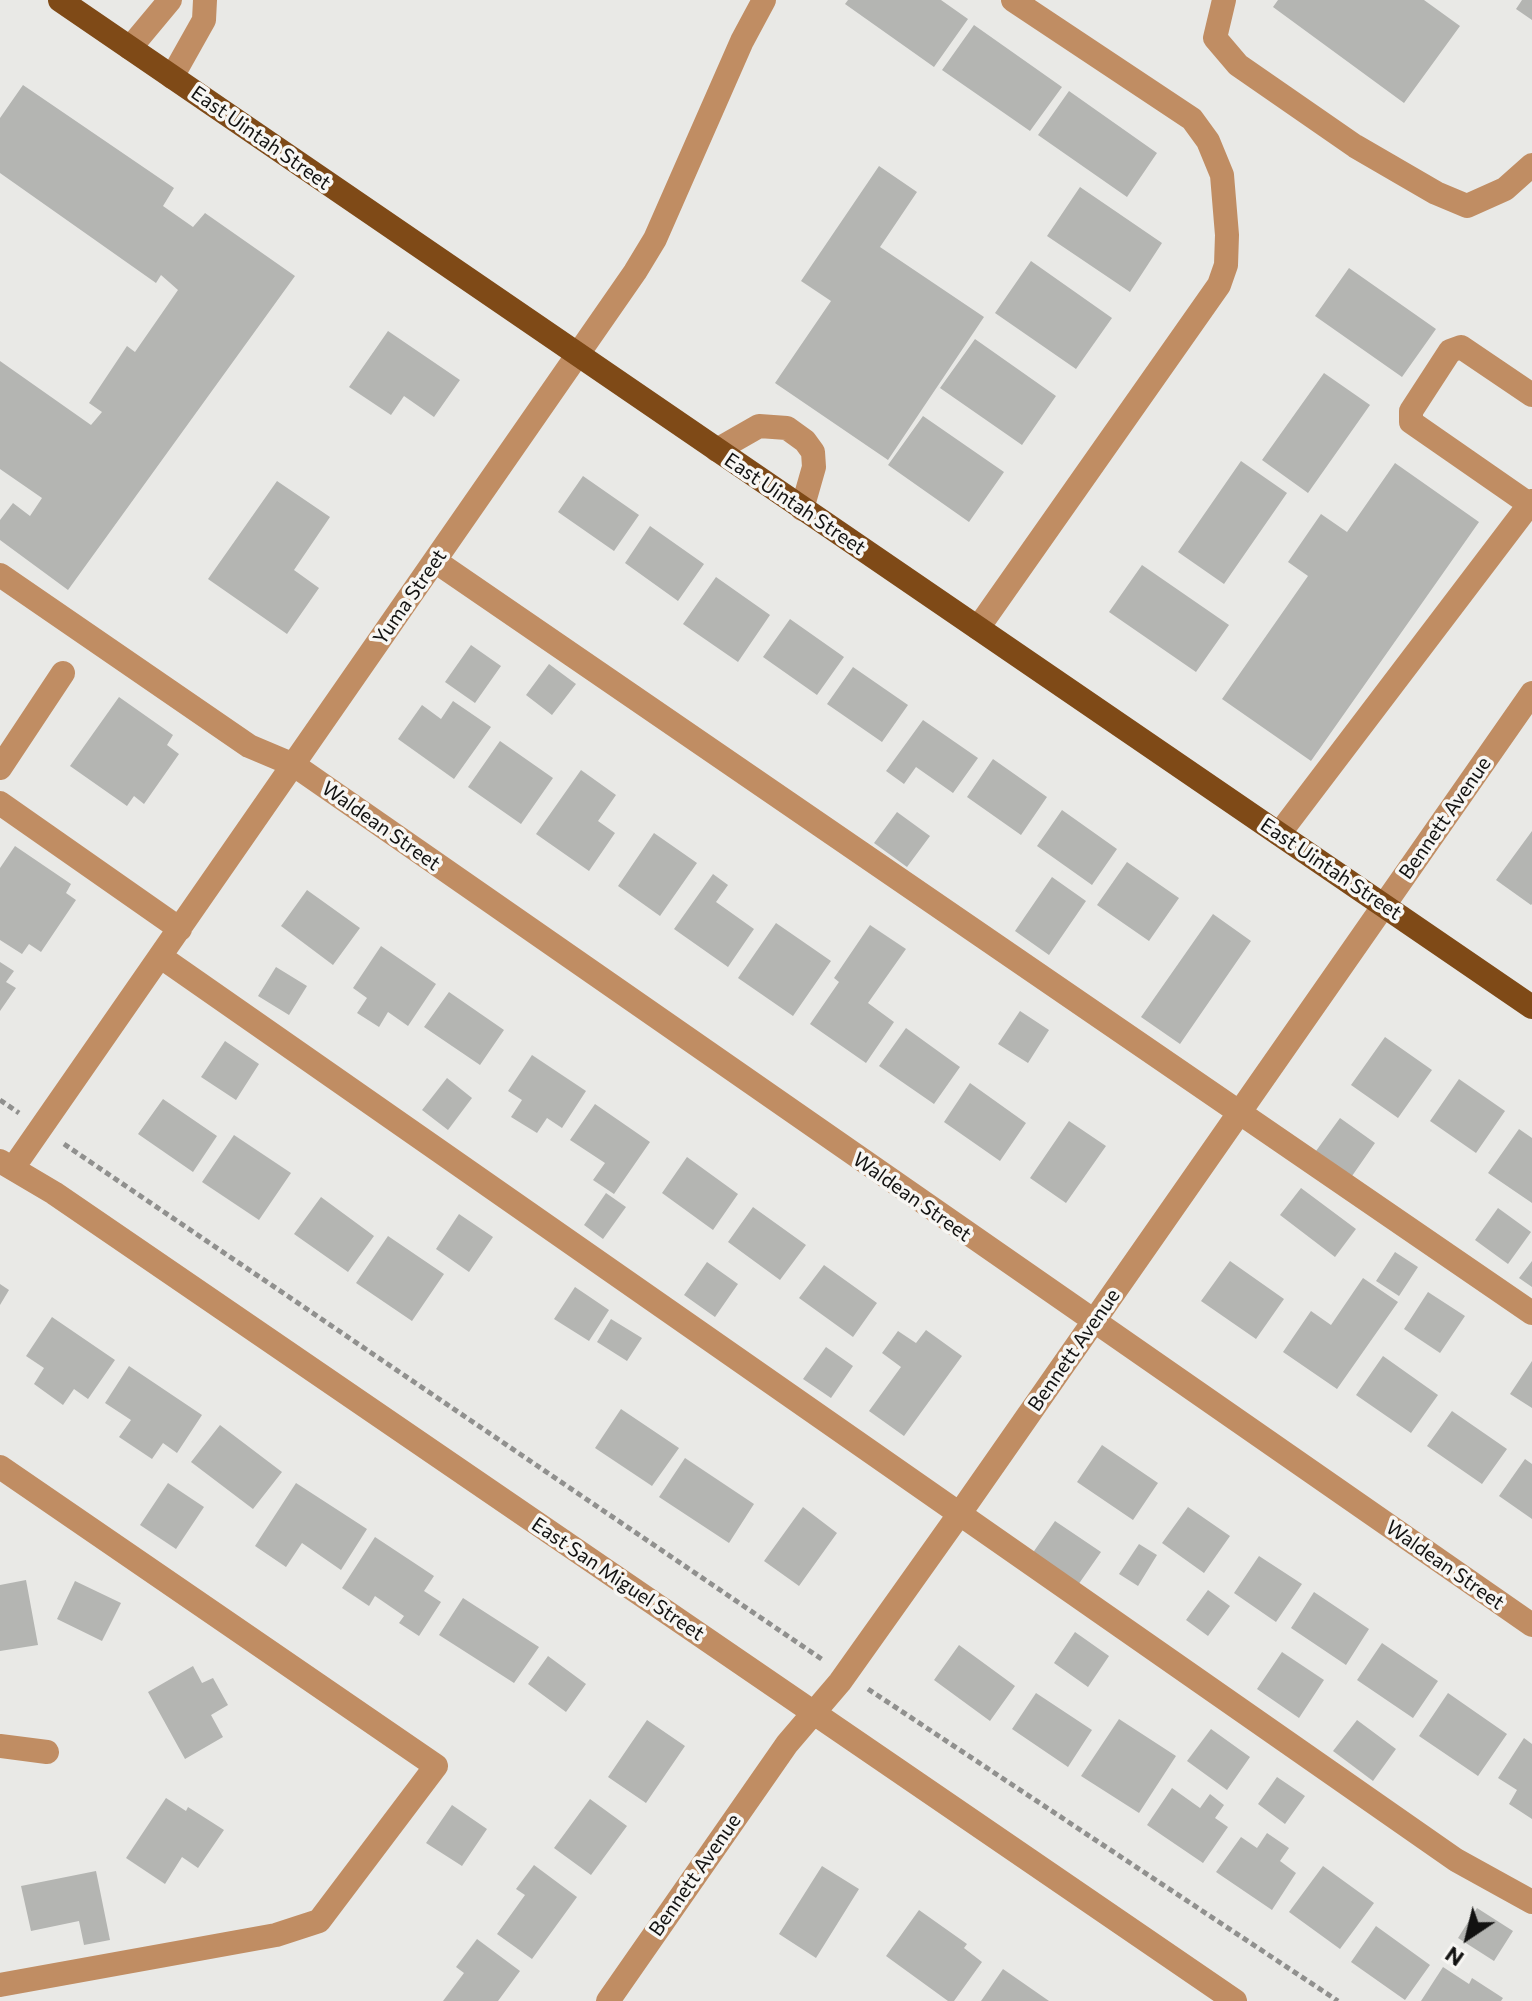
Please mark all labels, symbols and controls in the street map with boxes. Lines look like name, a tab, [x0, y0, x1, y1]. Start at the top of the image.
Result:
street label: East Uintah Street	[186, 81, 336, 195]
street label: East Uintah Street	[720, 448, 870, 560]
street label: Yuma Street	[368, 545, 452, 649]
street label: Bennett Avenue	[1394, 752, 1496, 884]
street label: Waldean Street	[317, 776, 445, 876]
street label: East Uintah Street	[1256, 813, 1406, 925]
street label: Waldean Street	[848, 1147, 976, 1247]
street label: Bennett Avenue	[1023, 1284, 1125, 1416]
street label: East San Miguel Street	[527, 1512, 709, 1646]
street label: Waldean Street	[1381, 1515, 1509, 1615]
street label: Bennett Avenue	[644, 1809, 746, 1941]
north arrow	[1428, 1897, 1508, 1977]
text: N	[1439, 1941, 1468, 1973]

